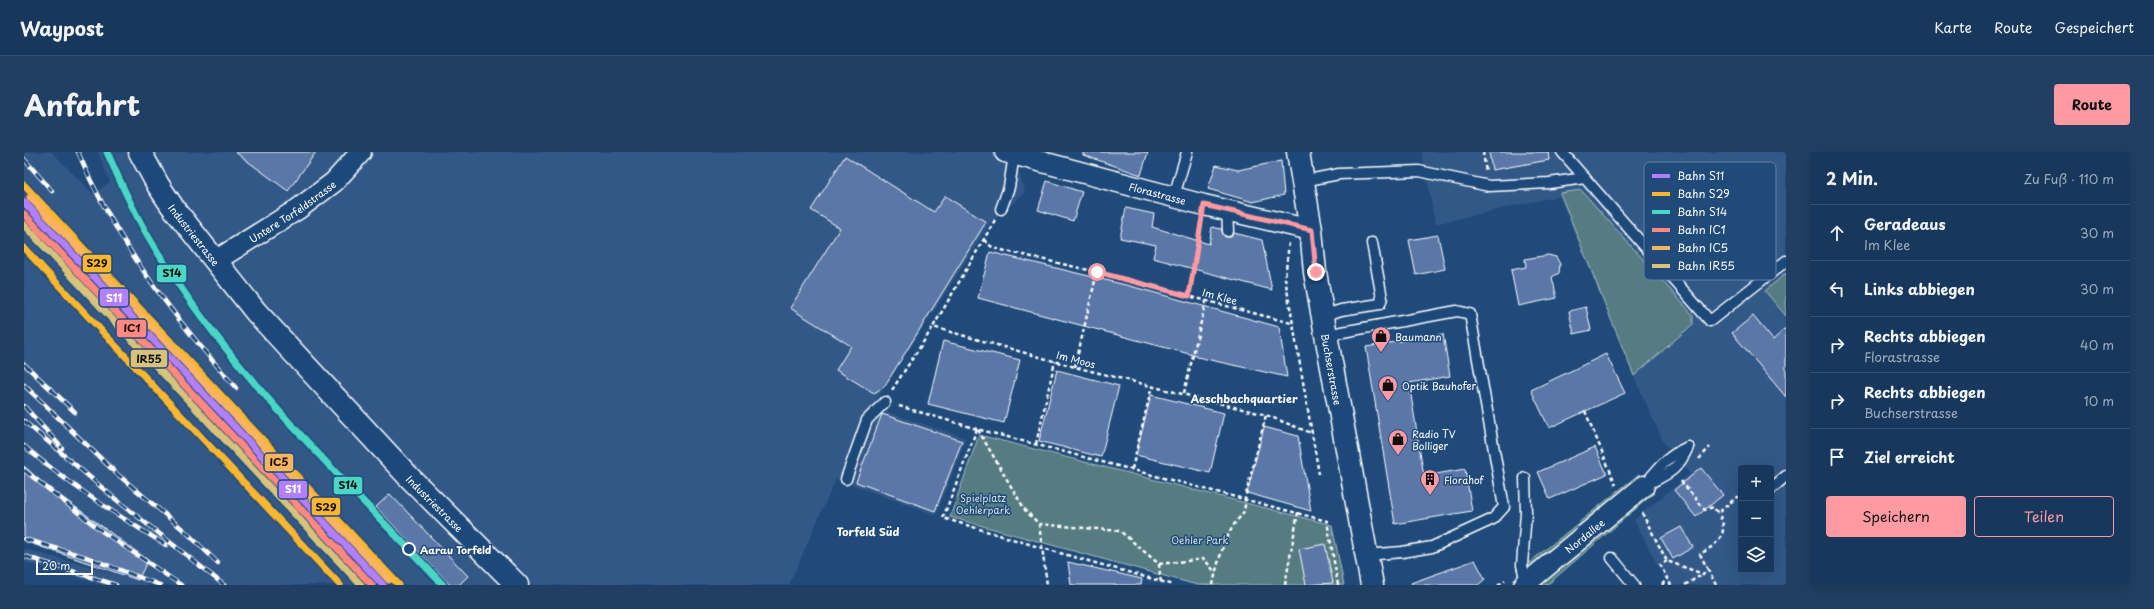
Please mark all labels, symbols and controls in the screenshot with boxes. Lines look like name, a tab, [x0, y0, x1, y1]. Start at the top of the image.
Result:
text: Waypost	[20, 14, 104, 42]
text: Karte	[1934, 17, 1972, 38]
text: Route	[1994, 17, 2032, 38]
text: Gespeichert	[2054, 17, 2134, 38]
text: Anfahrt	[24, 83, 140, 126]
button: Route	[2054, 84, 2130, 125]
legend	[1644, 162, 1776, 280]
text: 2 Min.	[1826, 165, 1878, 191]
text: Bahn S11	[1677, 167, 1724, 184]
text: Zu Fuß · 110 m	[2024, 169, 2114, 188]
street label: Untere Torfeldstrasse	[246, 176, 339, 246]
street label: Florastrasse	[1127, 178, 1188, 207]
text: Bahn S29	[1677, 185, 1730, 202]
street label: Industriestrasse	[165, 200, 224, 268]
text: Bahn S14	[1677, 203, 1727, 220]
text: Geradeaus	[1864, 212, 1946, 235]
text: Bahn IC1	[1677, 221, 1726, 238]
icon: ahead	[1826, 222, 1848, 244]
text: 30 m	[2080, 223, 2114, 242]
text: Im Klee	[1864, 235, 1910, 254]
text: Bahn IC5	[1677, 239, 1728, 256]
line badge: S29	[82, 254, 112, 273]
text: S29	[86, 254, 108, 271]
text: Bahn IR55	[1677, 257, 1735, 274]
route start	[1088, 263, 1106, 281]
route end	[1307, 263, 1325, 281]
line badge: S14	[156, 264, 187, 283]
text: S14	[162, 264, 182, 281]
text: Links abbiegen	[1864, 277, 1975, 300]
icon: left	[1826, 278, 1848, 300]
text: 30 m	[2080, 279, 2114, 298]
street label: Im Klee	[1201, 284, 1240, 308]
line badge: S11	[99, 288, 129, 307]
text: S11	[106, 289, 122, 306]
line badge: IC1	[116, 319, 147, 338]
text: IC1	[124, 319, 140, 336]
text: Rechts abbiegen	[1864, 324, 1985, 347]
shop icon: Baumann	[1370, 325, 1392, 353]
place label: Baumann	[1395, 329, 1442, 344]
street label: Buchserstrasse	[1318, 332, 1346, 406]
icon: right	[1826, 334, 1848, 356]
text: 40 m	[2080, 335, 2114, 354]
street label: Im Moos	[1055, 347, 1098, 372]
text: Florastrasse	[1864, 347, 1940, 366]
line badge: IR55	[130, 349, 168, 368]
text: IR55	[136, 350, 162, 367]
shop icon: Optik Bauhofer	[1377, 374, 1399, 402]
place label: Optik Bauhofer	[1402, 378, 1477, 393]
text: Rechts abbiegen	[1864, 380, 1985, 403]
district label: Aeschbachquartier	[1189, 390, 1298, 407]
icon: right	[1826, 390, 1848, 412]
text: 10 m	[2084, 391, 2114, 410]
text: Buchserstrasse	[1864, 403, 1958, 422]
place label: Radio TV Bolliger	[1412, 426, 1456, 453]
shop icon: Radio TV Bolliger	[1387, 428, 1409, 456]
text: Ziel erreicht	[1864, 445, 1955, 468]
icon: arrive	[1826, 446, 1848, 468]
line badge: IC5	[264, 453, 294, 472]
text: IC5	[269, 453, 289, 470]
map controls	[1738, 465, 1774, 573]
button: +	[1738, 465, 1774, 501]
building icon: Florahof	[1419, 468, 1441, 496]
street label: Industriestrasse	[403, 471, 467, 535]
place label: Florahof	[1444, 472, 1485, 487]
line badge: S14	[333, 476, 363, 495]
text: S14	[338, 476, 358, 493]
line badge: S11	[278, 480, 308, 499]
text: S11	[285, 480, 301, 497]
park label: Spielplatz Oehlerpark	[956, 490, 1010, 517]
button: Speichern	[1826, 496, 1966, 537]
button: Teilen	[1974, 496, 2114, 537]
line badge: S29	[311, 497, 341, 516]
text: S29	[315, 498, 337, 515]
button: −	[1738, 501, 1774, 537]
street label: Nordallee	[1561, 514, 1608, 556]
district label: Torfeld Süd	[837, 523, 899, 540]
park label: Oehler Park	[1171, 532, 1229, 547]
button: layers	[1738, 537, 1774, 573]
marker: Aarau Torfeld	[402, 542, 416, 556]
place label: Aarau Torfeld	[420, 542, 491, 557]
scale bar	[36, 557, 93, 576]
text: 20 m	[42, 557, 70, 574]

